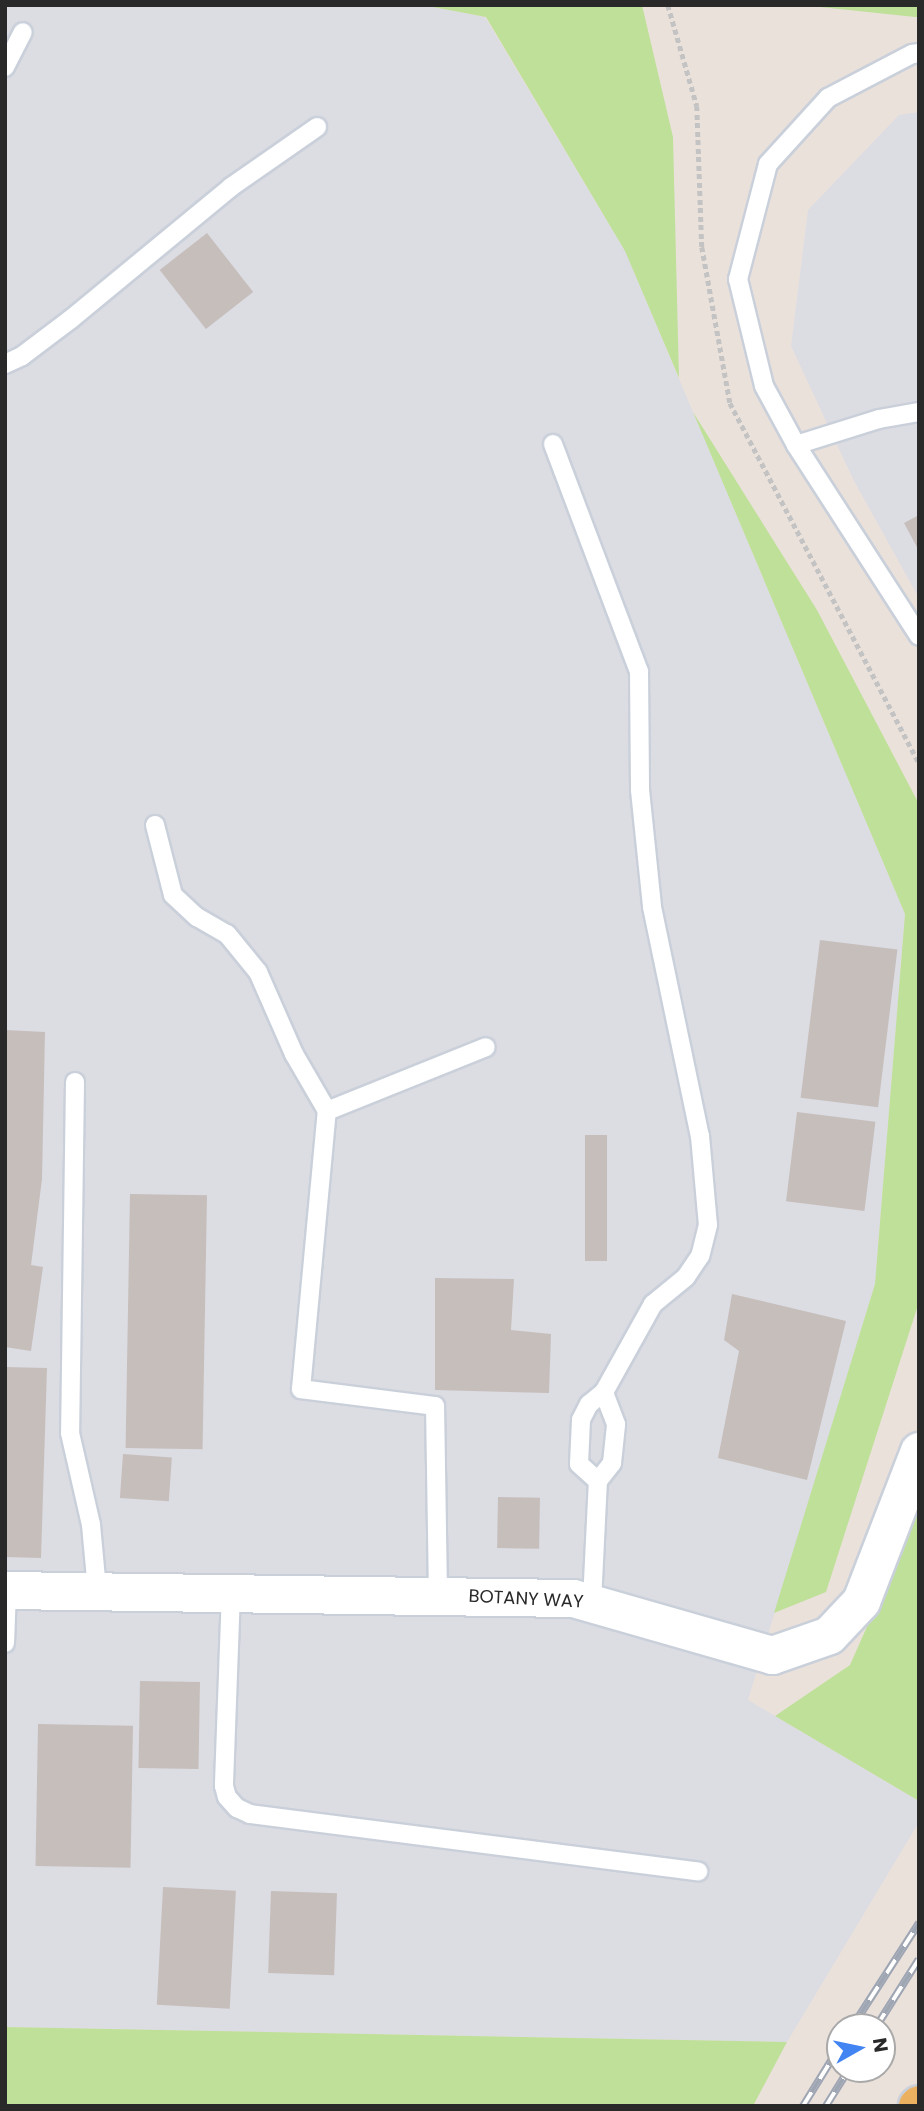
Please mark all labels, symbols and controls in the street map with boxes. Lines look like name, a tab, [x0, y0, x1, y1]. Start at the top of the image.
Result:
street label: BOTANY WAY	[468, 1585, 584, 1613]
north arrow	[826, 2013, 896, 2083]
text: N	[866, 2036, 895, 2054]

